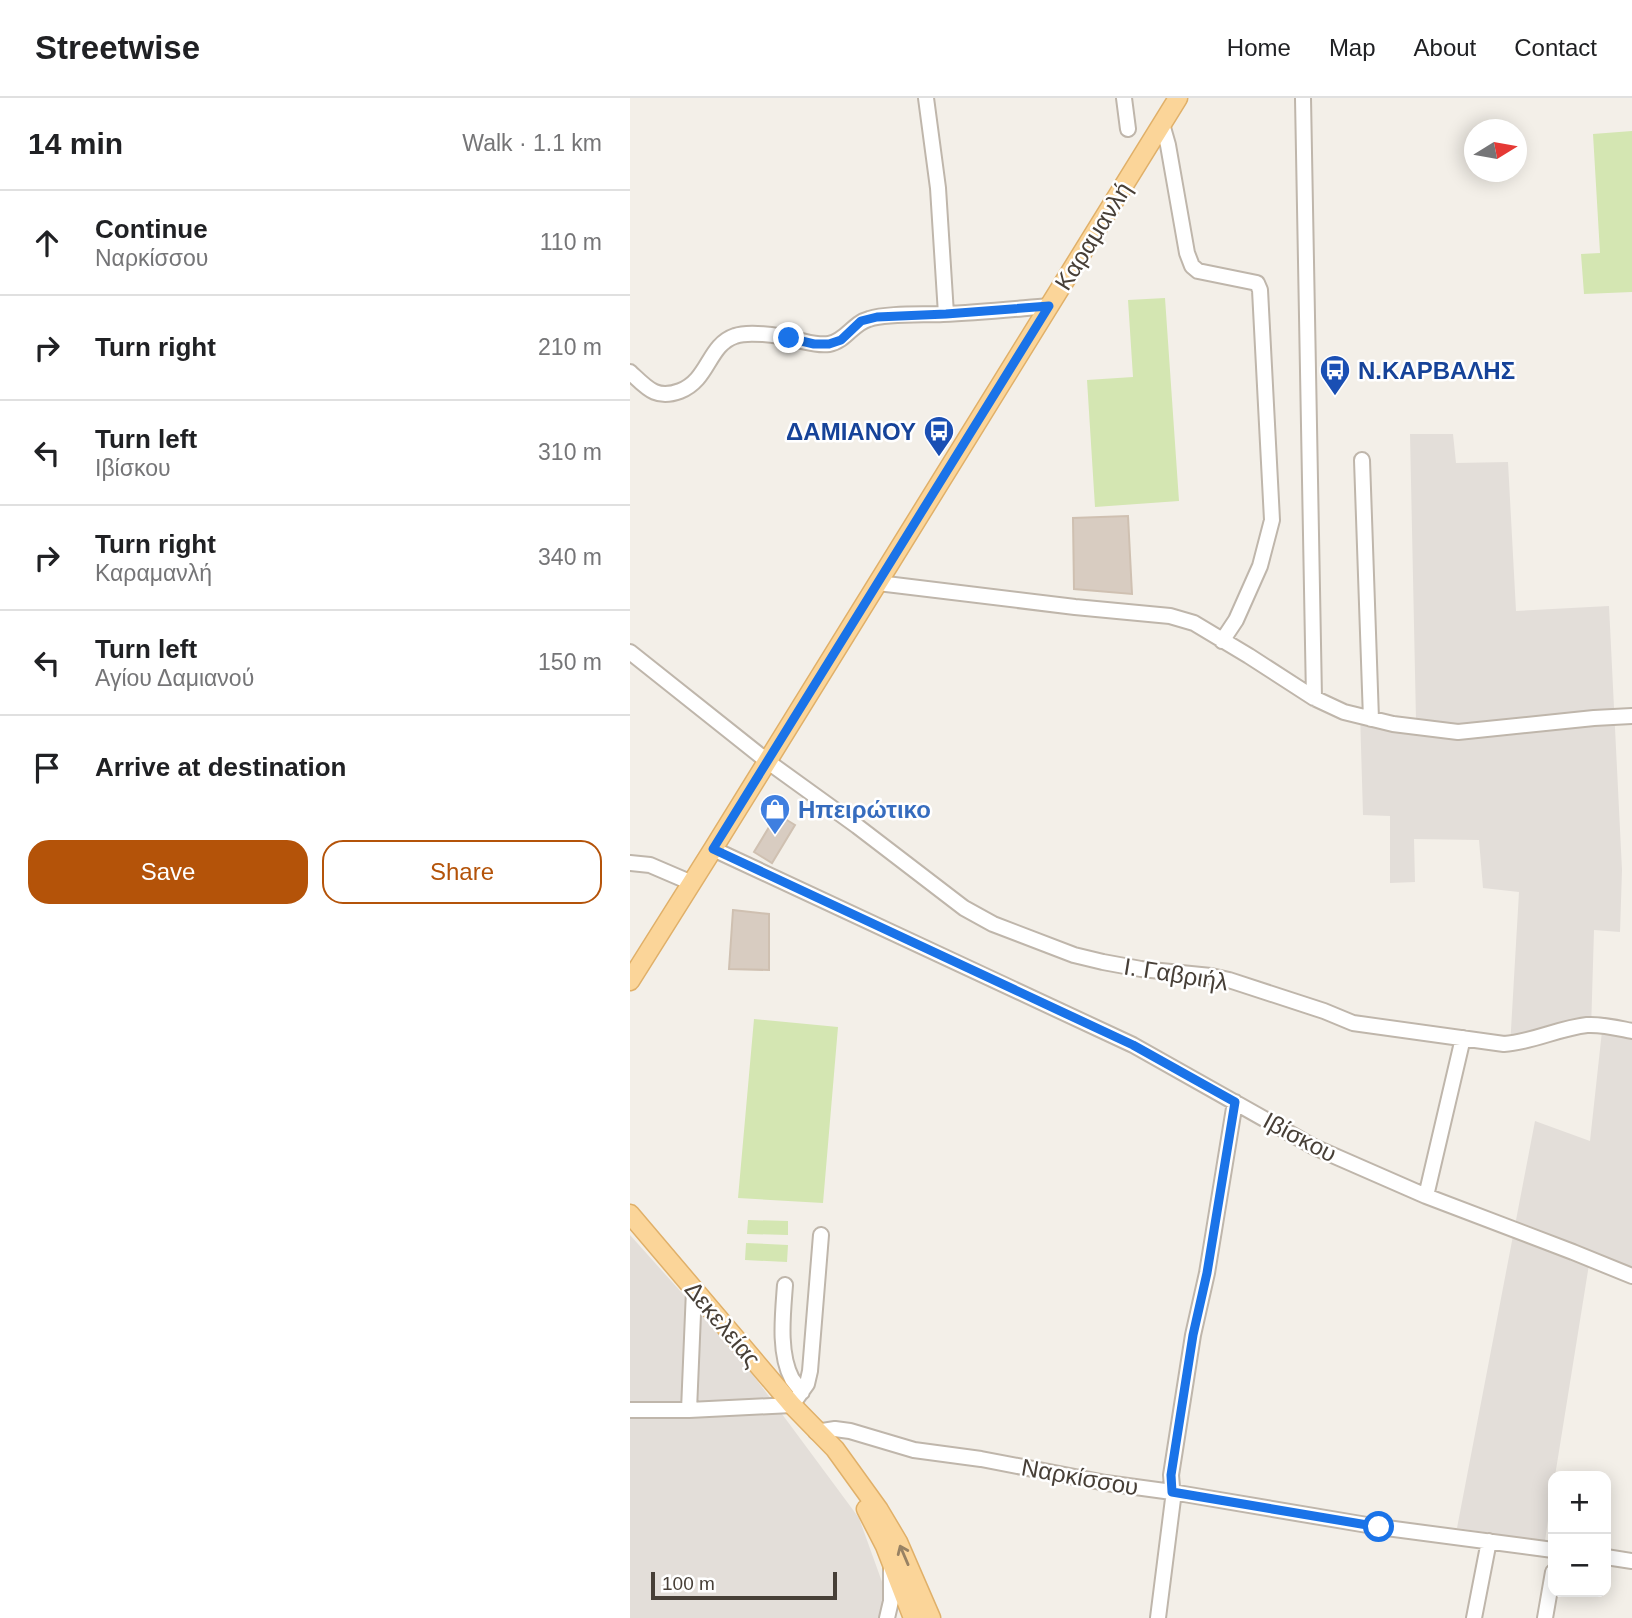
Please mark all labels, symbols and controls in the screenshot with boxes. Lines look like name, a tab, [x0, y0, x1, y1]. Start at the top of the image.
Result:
text: Streetwise	[35, 29, 200, 66]
text: Home	[1227, 34, 1291, 61]
text: Map	[1329, 34, 1376, 61]
text: About	[1414, 34, 1476, 61]
text: Contact	[1514, 34, 1597, 61]
north arrow	[1464, 119, 1527, 182]
text: 14 min	[28, 127, 123, 160]
text: Walk · 1.1 km	[462, 130, 602, 156]
street label: Καραμανλή	[1049, 177, 1137, 295]
text: Continue	[95, 214, 208, 244]
icon: ahead	[28, 224, 66, 262]
text: 110 m	[540, 229, 602, 255]
text: Ναρκίσσου	[95, 245, 208, 271]
route end	[773, 322, 804, 353]
icon: right	[28, 329, 66, 367]
text: Turn right	[95, 332, 216, 362]
text: 210 m	[538, 334, 602, 360]
bus stop icon: Ν.ΚΑΡΒΑΛΗΣ	[1318, 353, 1352, 397]
place label: Ν.ΚΑΡΒΑΛΗΣ	[1358, 357, 1515, 384]
bus stop icon: ΔΑΜΙΑΝΟΥ	[922, 414, 956, 458]
place label: ΔΑΜΙΑΝΟΥ	[786, 418, 916, 445]
text: Turn left	[95, 424, 197, 454]
icon: left	[28, 434, 66, 472]
text: 310 m	[538, 439, 602, 465]
text: Ιβίσκου	[95, 455, 171, 481]
text: Turn right	[95, 529, 216, 559]
icon: right	[28, 539, 66, 577]
text: 340 m	[538, 544, 602, 570]
text: Καραμανλή	[95, 560, 212, 586]
text: Turn left	[95, 634, 197, 664]
icon: left	[28, 644, 66, 682]
text: 150 m	[538, 649, 602, 675]
text: Αγίου Δαμιανού	[95, 665, 254, 691]
icon: arrive	[28, 749, 66, 787]
text: Arrive at destination	[95, 752, 346, 782]
shop icon: Ηπειρώτικο	[758, 792, 792, 836]
place label: Ηπειρώτικο	[798, 796, 931, 823]
button: Save	[28, 840, 308, 904]
button: Share	[322, 840, 602, 904]
street label: Ι. Γαβριήλ	[1122, 952, 1230, 996]
street label: Ιβίσκου	[1259, 1107, 1341, 1167]
street label: Δεκελείας	[680, 1276, 766, 1372]
street label: Ναρκίσσου	[1019, 1453, 1141, 1501]
map controls	[1548, 1471, 1611, 1597]
button: +	[1548, 1471, 1611, 1534]
route start	[1363, 1511, 1394, 1542]
button: −	[1548, 1534, 1611, 1597]
one-way arrow	[897, 1545, 910, 1567]
scale bar	[651, 1569, 836, 1601]
text: 100 m	[662, 1573, 715, 1594]

